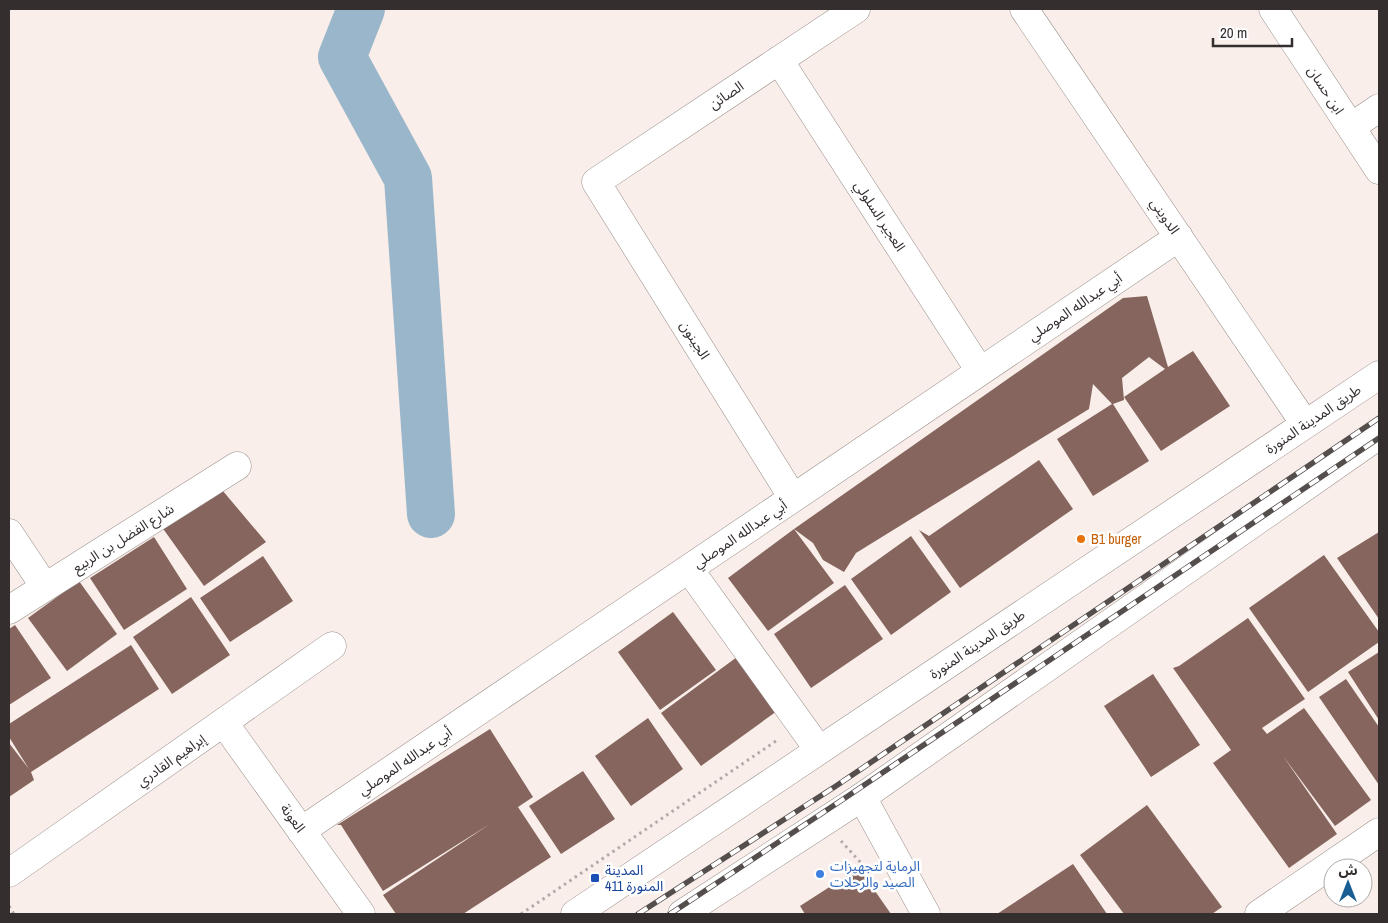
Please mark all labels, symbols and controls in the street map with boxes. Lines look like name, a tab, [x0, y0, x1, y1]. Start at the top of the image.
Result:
scale bar	[1213, 15, 1292, 47]
text: 20 m	[1220, 22, 1247, 43]
street label: ابن حسان	[1304, 62, 1348, 118]
street label: الصائن	[705, 77, 747, 113]
street label: العجير السلولي	[849, 177, 910, 256]
street label: الدويني	[1144, 194, 1184, 239]
street label: أبي عبدالله الموصلي	[1024, 269, 1127, 347]
street label: الجينون	[676, 317, 714, 363]
street label: طريق المدينة المنورة	[1262, 380, 1365, 458]
street label: أبي عبدالله الموصلي	[689, 496, 792, 574]
street label: شارع الفضل بن الربيع	[69, 499, 178, 578]
place label: B1 burger	[1091, 530, 1142, 548]
marker: B1 burger	[1075, 533, 1087, 545]
street label: طريق المدينة المنورة	[926, 605, 1029, 683]
street label: أبي عبدالله الموصلي	[354, 723, 457, 801]
street label: إبراهيم القادري	[133, 729, 211, 792]
street label: العونة	[276, 800, 310, 836]
place label: الرماية لتجهيزات الصيد والرحلات	[830, 857, 920, 891]
north arrow	[1323, 858, 1373, 908]
place label: المدينة المنورة 411	[605, 861, 663, 895]
text: ش	[1338, 861, 1358, 879]
marker: الرماية لتجهيزات الصيد والرحلات	[814, 868, 826, 880]
marker: المدينة المنورة 411	[589, 872, 601, 884]

